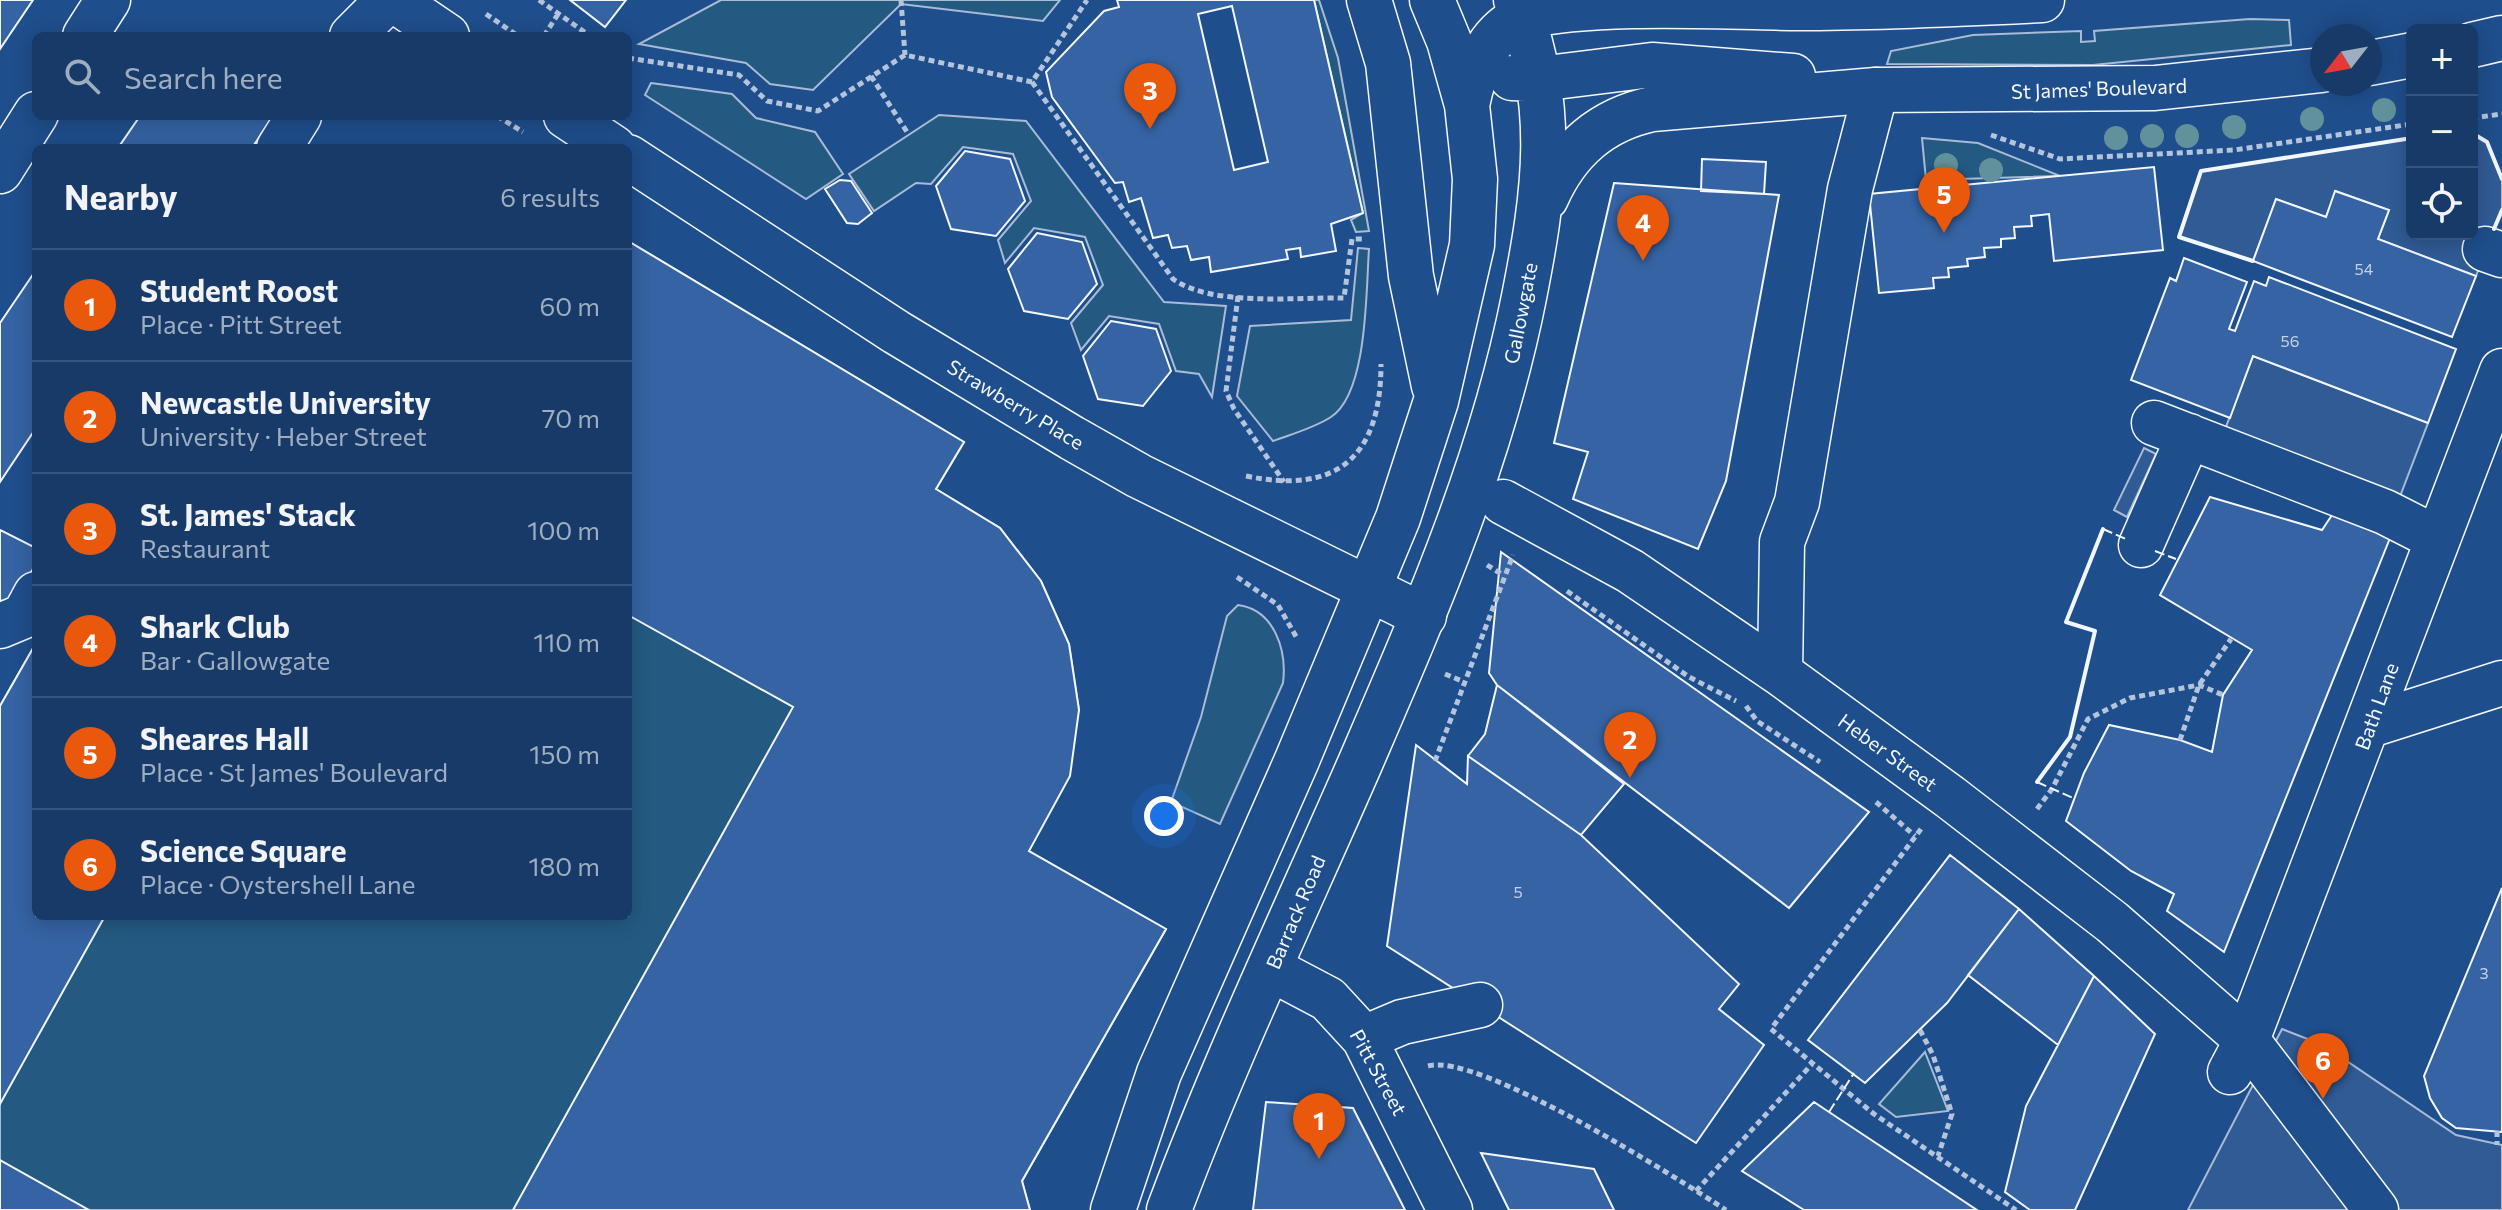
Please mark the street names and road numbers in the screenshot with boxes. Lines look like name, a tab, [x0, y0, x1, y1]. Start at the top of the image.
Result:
street label: St James' Boulevard	[2011, 73, 2187, 103]
street label: Gallowgate	[1498, 260, 1542, 366]
street label: Strawberry Place	[943, 354, 1089, 454]
street label: Bath Lane	[2349, 659, 2403, 753]
street label: Heber Street	[1834, 708, 1942, 796]
street label: Barrack Road	[1260, 852, 1330, 972]
street label: Pitt Street	[1346, 1025, 1412, 1119]

